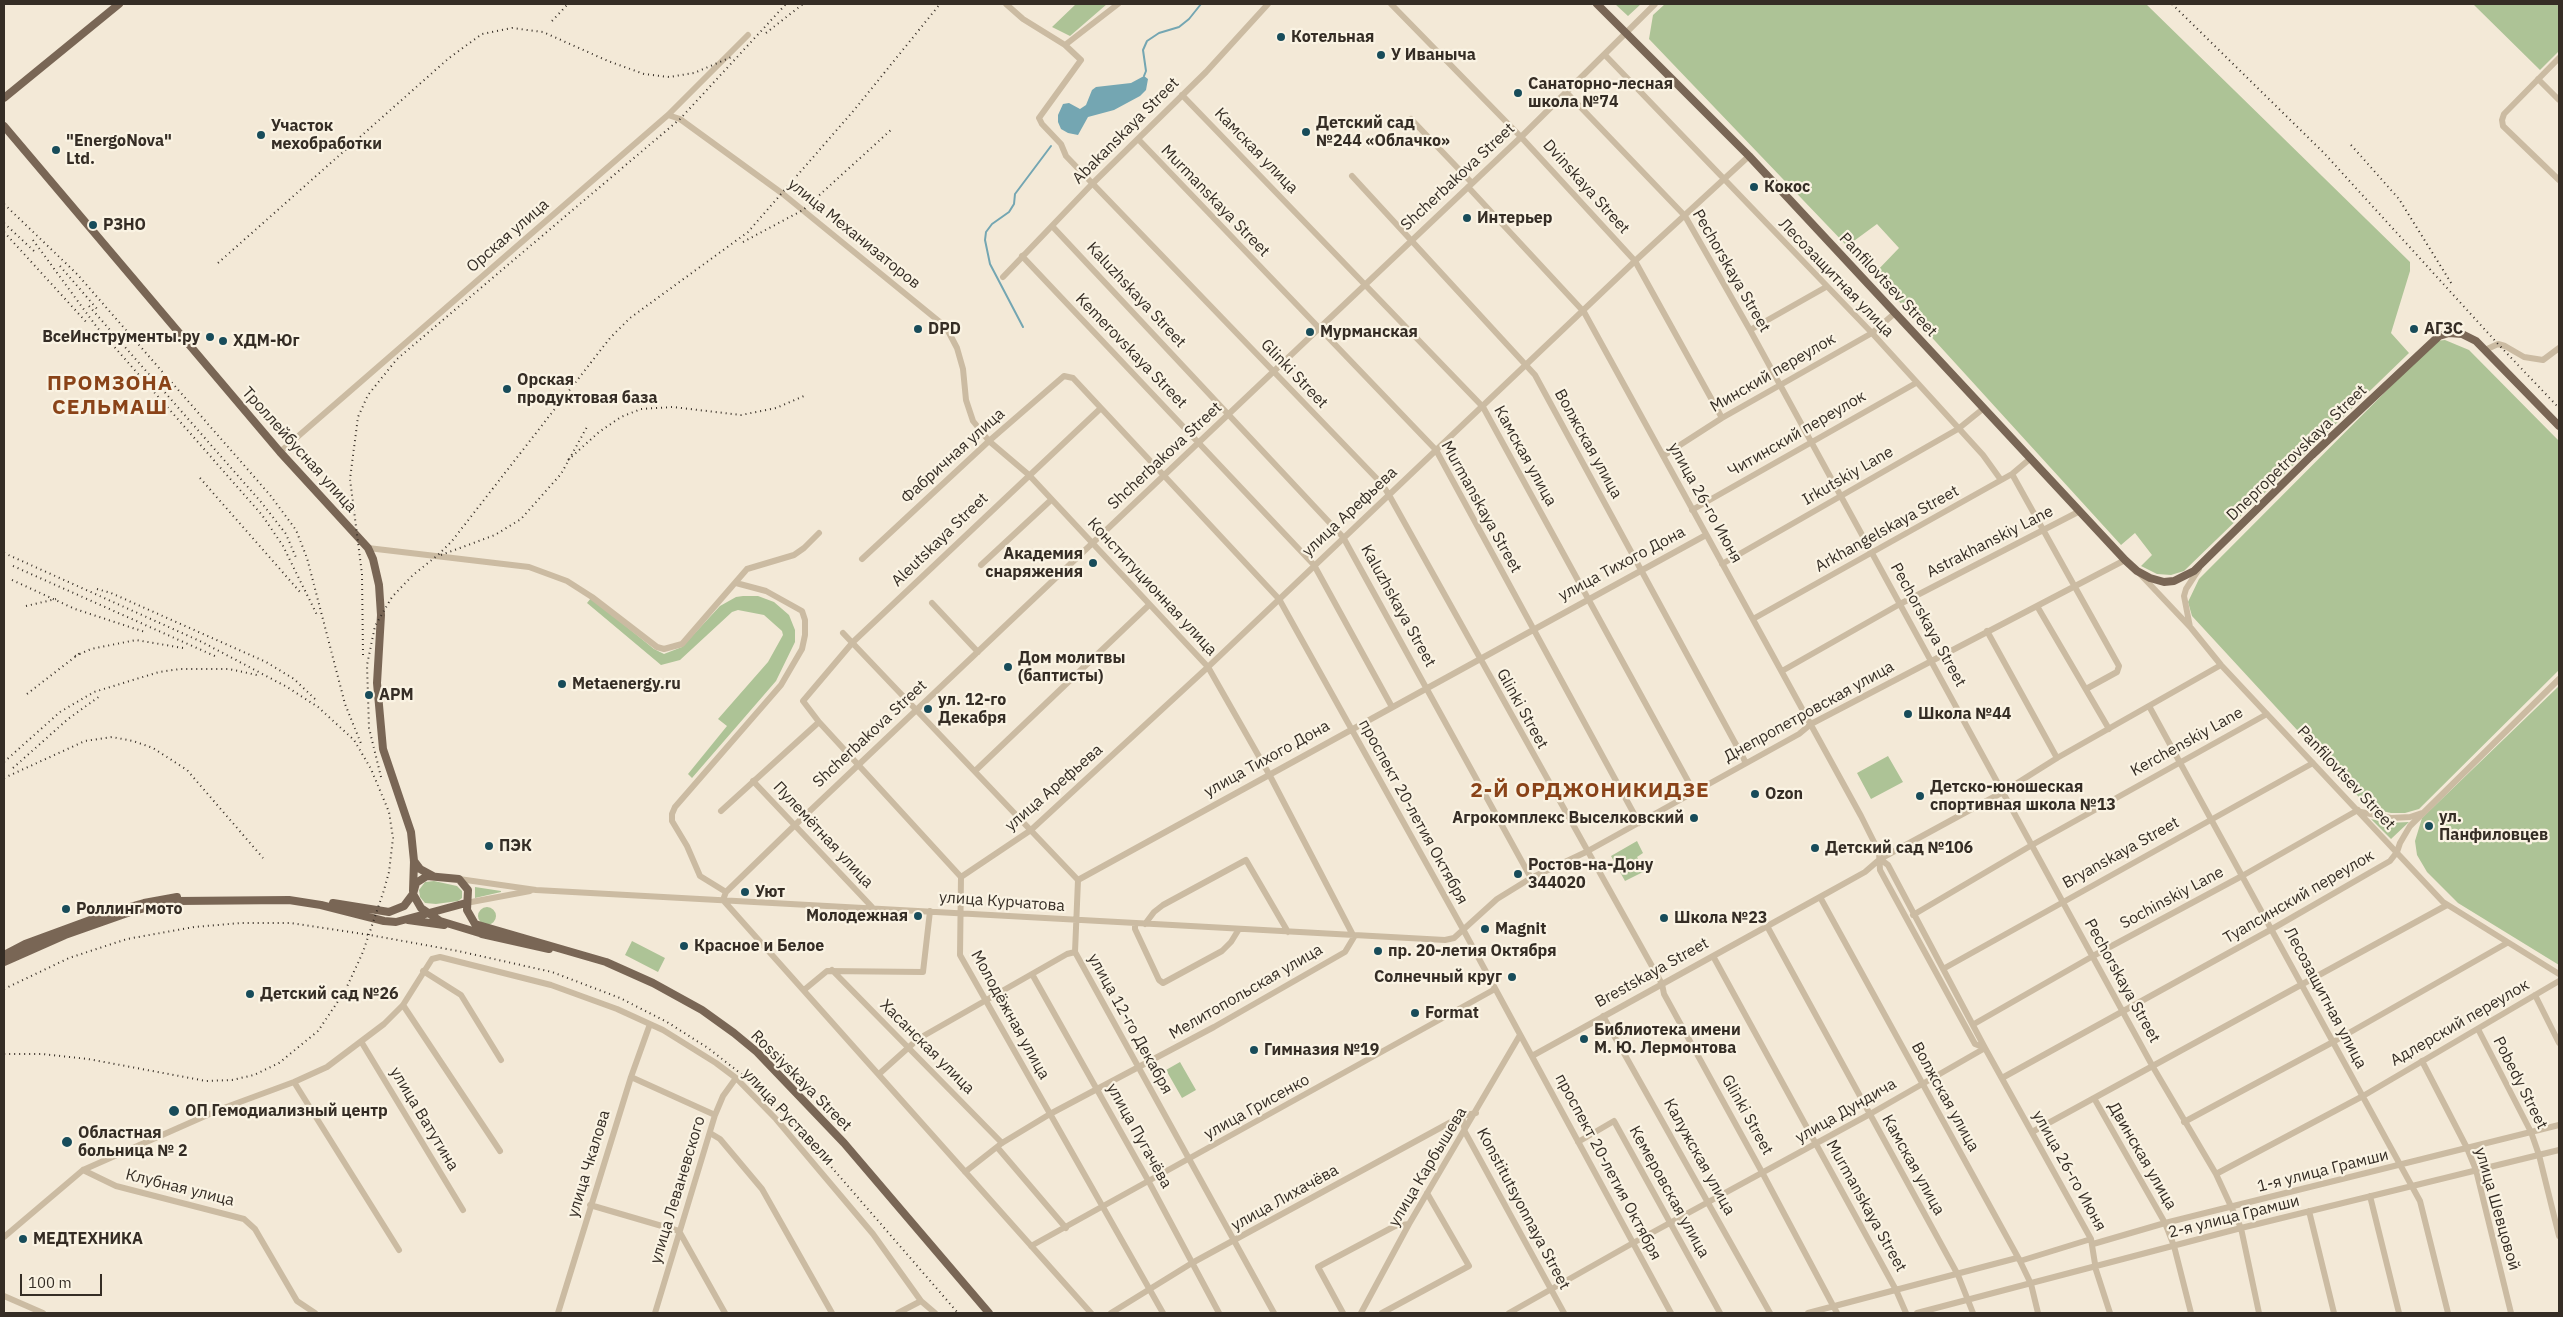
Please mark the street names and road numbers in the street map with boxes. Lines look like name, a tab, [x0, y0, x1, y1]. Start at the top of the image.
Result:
street label: Abakanskaya Street	[1069, 74, 1183, 188]
street label: Камская улица	[1210, 104, 1302, 198]
street label: Shcherbakova Street	[1397, 119, 1519, 235]
street label: Dvinskaya Street	[1539, 136, 1633, 238]
street label: Murmanskaya Street	[1157, 141, 1273, 261]
street label: улица Механизаторов	[784, 175, 924, 293]
street label: Орская улица	[463, 195, 553, 277]
street label: Pechorskaya Street	[1688, 206, 1774, 336]
street label: Лесозащитная улица	[1774, 215, 1898, 341]
street label: Panfilovtsev Street	[1835, 229, 1941, 341]
street label: Kaluzhskaya Street	[1082, 238, 1190, 352]
street label: Kemerovskaya Street	[1071, 290, 1191, 412]
street label: Минский переулок	[1707, 329, 1839, 417]
street label: Glinki Street	[1256, 335, 1332, 413]
street label: Dnepropetrovskaya Street	[2223, 381, 2371, 525]
street label: Троллейбусная улица	[238, 383, 360, 517]
street label: Волжская улица	[1550, 386, 1626, 502]
street label: Читинский переулок	[1725, 387, 1869, 481]
street label: Shcherbakova Street	[1104, 398, 1226, 514]
street label: Камская улица	[1489, 402, 1561, 510]
street label: Фабричная улица	[897, 404, 1009, 508]
street label: Murmanskaya Street	[1437, 438, 1525, 576]
street label: улица 26-го Июня	[1664, 439, 1746, 567]
street label: Irkutskiy Lane	[1799, 442, 1897, 510]
street label: улица Арефьева	[1299, 463, 1401, 561]
street label: Arkhangelskaya Street	[1812, 481, 1962, 577]
street label: Aleutskaya Street	[888, 489, 992, 591]
street label: Astrakhanskiy Lane	[1924, 502, 2056, 582]
street label: Конституционная улица	[1083, 514, 1221, 660]
street label: улица Тихого Дона	[1555, 523, 1689, 605]
street label: Kaluzhskaya Street	[1356, 541, 1440, 671]
street label: Pechorskaya Street	[1886, 560, 1970, 690]
street label: Днепропетровская улица	[1721, 657, 1897, 767]
street label: Glinki Street	[1492, 666, 1552, 752]
street label: Shcherbakova Street	[809, 676, 931, 792]
street label: Kerchenskiy Lane	[2127, 703, 2247, 781]
street label: проспект 20-летия Октября	[1354, 716, 1472, 908]
street label: улица Тихого Дона	[1201, 717, 1333, 801]
street label: Panfilovtsev Street	[2293, 722, 2399, 834]
street label: улица Арефьева	[1001, 740, 1107, 836]
street label: Пулемётная улица	[769, 778, 877, 892]
street label: Bryanskaya Street	[2059, 813, 2183, 893]
street label: Туапсинский переулок	[2220, 846, 2378, 948]
street label: Sochinskiy Lane	[2117, 863, 2227, 933]
street label: улица Курчатова	[938, 888, 1066, 916]
street label: Pechorskaya Street	[2080, 916, 2164, 1046]
street label: Лесозащитная улица	[2279, 924, 2371, 1072]
street label: Brestskaya Street	[1592, 934, 1712, 1012]
street label: Мелитопольская улица	[1166, 940, 1326, 1044]
street label: Молодёжная улица	[966, 947, 1054, 1083]
street label: улица 12-го Декабря	[1083, 950, 1177, 1098]
street label: Адлерский переулок	[2387, 975, 2533, 1071]
street label: Хасанская улица	[876, 996, 978, 1098]
street label: Rossiyskaya Street	[747, 1027, 855, 1135]
street label: Pobedy Street	[2488, 1033, 2552, 1133]
street label: Волжская улица	[1907, 1039, 1983, 1155]
street label: улица Ватутина	[386, 1064, 462, 1174]
street label: улица Руставели	[738, 1064, 838, 1170]
street label: улица Грисенко	[1201, 1070, 1313, 1144]
street label: проспект 20-летия Октября	[1551, 1070, 1665, 1264]
street label: Glinki Street	[1717, 1072, 1777, 1158]
street label: улица Дундича	[1792, 1074, 1900, 1148]
street label: улица Пугачёва	[1102, 1080, 1176, 1192]
street label: Калужская улица	[1659, 1095, 1739, 1219]
street label: Двинская улица	[2103, 1099, 2181, 1213]
street label: улица Карбышева	[1385, 1104, 1471, 1230]
street label: улица 26-го Июня	[2028, 1107, 2110, 1235]
street label: улица Чкалова	[564, 1108, 614, 1220]
street label: Камская улица	[1877, 1111, 1949, 1219]
street label: улица Леваневского	[646, 1114, 710, 1266]
street label: Кемеровская улица	[1625, 1123, 1713, 1261]
street label: Konstitutsyonnaya Street	[1472, 1125, 1574, 1293]
street label: Murmanskaya Street	[1822, 1137, 1910, 1275]
street label: 1-я улица Грамши	[2255, 1145, 2391, 1197]
street label: улица Шевцовой	[2470, 1145, 2524, 1273]
street label: улица Лихачёва	[1228, 1161, 1342, 1235]
street label: Клубная улица	[124, 1165, 236, 1211]
street label: 2-я улица Грамши	[2166, 1191, 2302, 1243]

